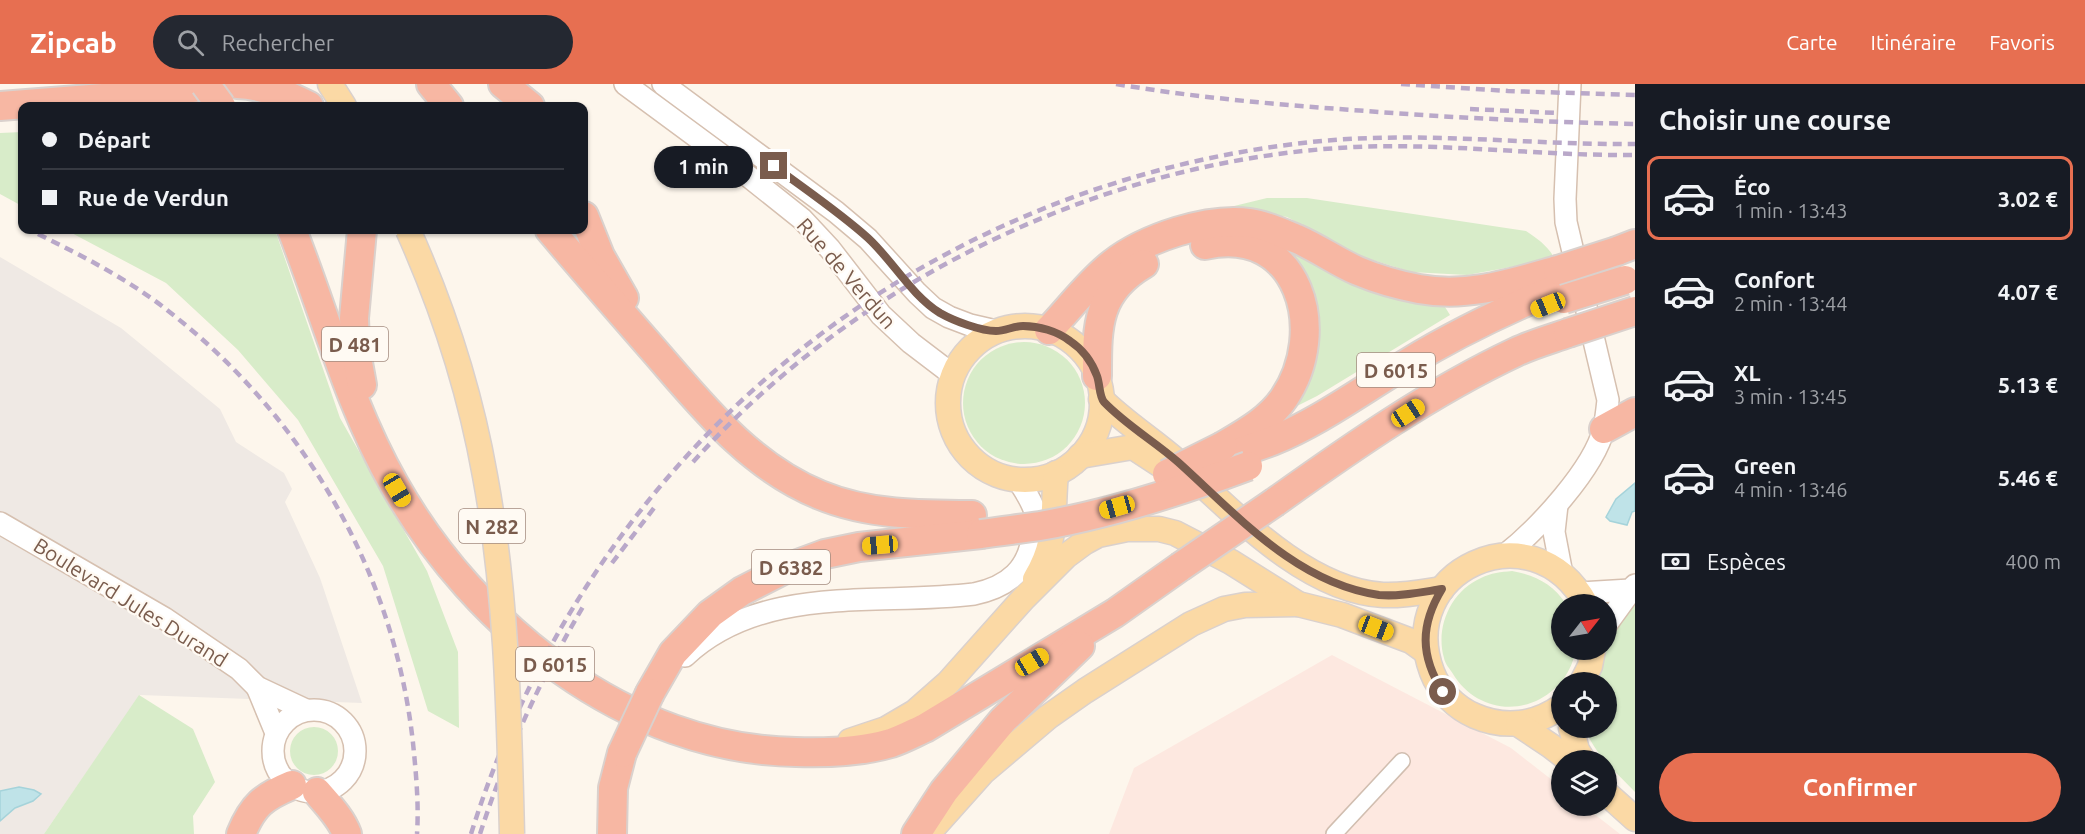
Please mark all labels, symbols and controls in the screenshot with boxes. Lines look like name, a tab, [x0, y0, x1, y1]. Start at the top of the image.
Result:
search box	[153, 15, 573, 69]
icon: search	[174, 26, 207, 59]
text: Zipcab	[30, 27, 117, 58]
text: Rechercher	[222, 30, 334, 55]
text: Carte	[1786, 30, 1838, 54]
text: Itinéraire	[1871, 30, 1956, 54]
text: Favoris	[1989, 30, 2055, 54]
text: Choisir une course	[1659, 105, 1891, 135]
text: Départ	[78, 127, 150, 152]
callout: 1 min	[654, 145, 753, 187]
route end	[760, 152, 787, 179]
text: 1 min	[678, 155, 729, 178]
icon: car	[1662, 171, 1716, 225]
text: Éco	[1734, 174, 1771, 199]
text: Rue de Verdun	[78, 185, 229, 210]
text: 3.02 €	[1998, 186, 2058, 211]
text: 1 min · 13:43	[1734, 199, 1848, 222]
street label: Rue de Verdun	[792, 213, 902, 333]
icon: car	[1662, 264, 1716, 318]
text: Confort	[1734, 267, 1815, 292]
text: 4.07 €	[1998, 279, 2058, 304]
car	[1528, 290, 1568, 320]
text: 2 min · 13:44	[1734, 292, 1848, 315]
road number: D 481	[322, 327, 388, 361]
road number: D 6015	[1357, 353, 1435, 387]
icon: car	[1662, 357, 1716, 411]
text: XL	[1734, 360, 1761, 385]
text: 5.13 €	[1998, 372, 2058, 397]
text: 3 min · 13:45	[1734, 385, 1848, 408]
car	[1388, 396, 1428, 430]
icon: car	[1662, 450, 1716, 504]
text: Green	[1734, 453, 1796, 478]
text: 5.46 €	[1998, 465, 2058, 490]
car	[380, 470, 414, 510]
text: 4 min · 13:46	[1734, 478, 1848, 501]
car	[1097, 493, 1137, 521]
road number: N 282	[459, 509, 525, 543]
street label: Boulevard Jules Durand	[30, 532, 232, 672]
car	[861, 534, 899, 556]
icon: cash	[1659, 545, 1692, 578]
text: Espèces	[1707, 549, 1786, 574]
road number: D 6382	[752, 550, 830, 584]
text: 400 m	[2005, 550, 2061, 573]
north arrow	[1551, 594, 1617, 660]
map controls	[1551, 594, 1617, 816]
car	[1356, 613, 1396, 643]
car	[1012, 645, 1052, 679]
road number: D 6015	[516, 647, 594, 681]
button: locate	[1551, 672, 1617, 738]
route start	[1429, 678, 1456, 705]
button: layers	[1551, 750, 1617, 816]
button: Confirmer	[1659, 753, 2061, 822]

